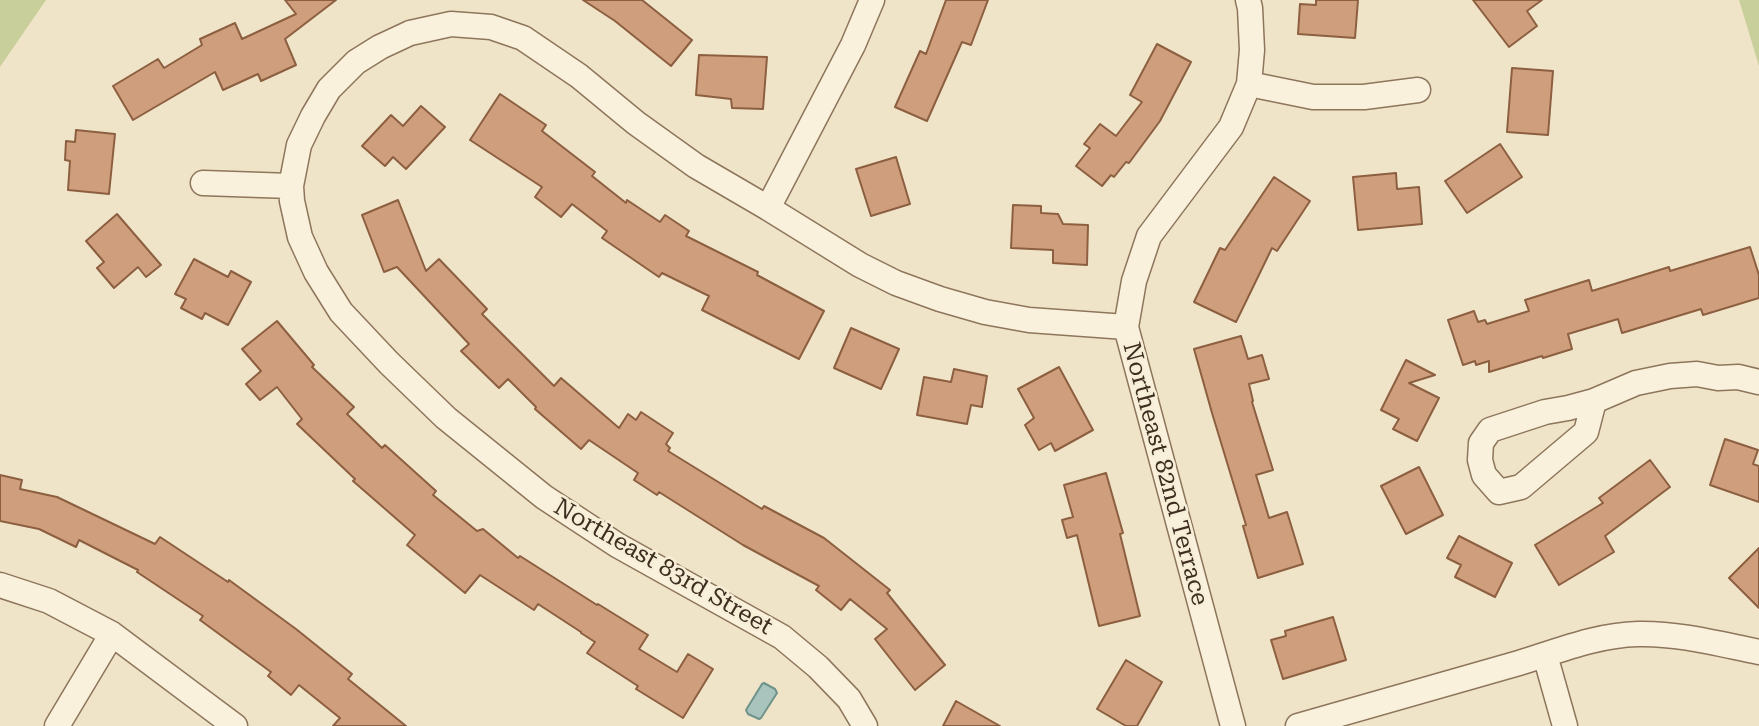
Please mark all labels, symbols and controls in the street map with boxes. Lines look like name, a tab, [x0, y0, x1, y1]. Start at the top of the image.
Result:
street label: Northeast 82nd Terrace	[1116, 339, 1214, 609]
street label: Northeast 83rd Street	[549, 493, 777, 641]

